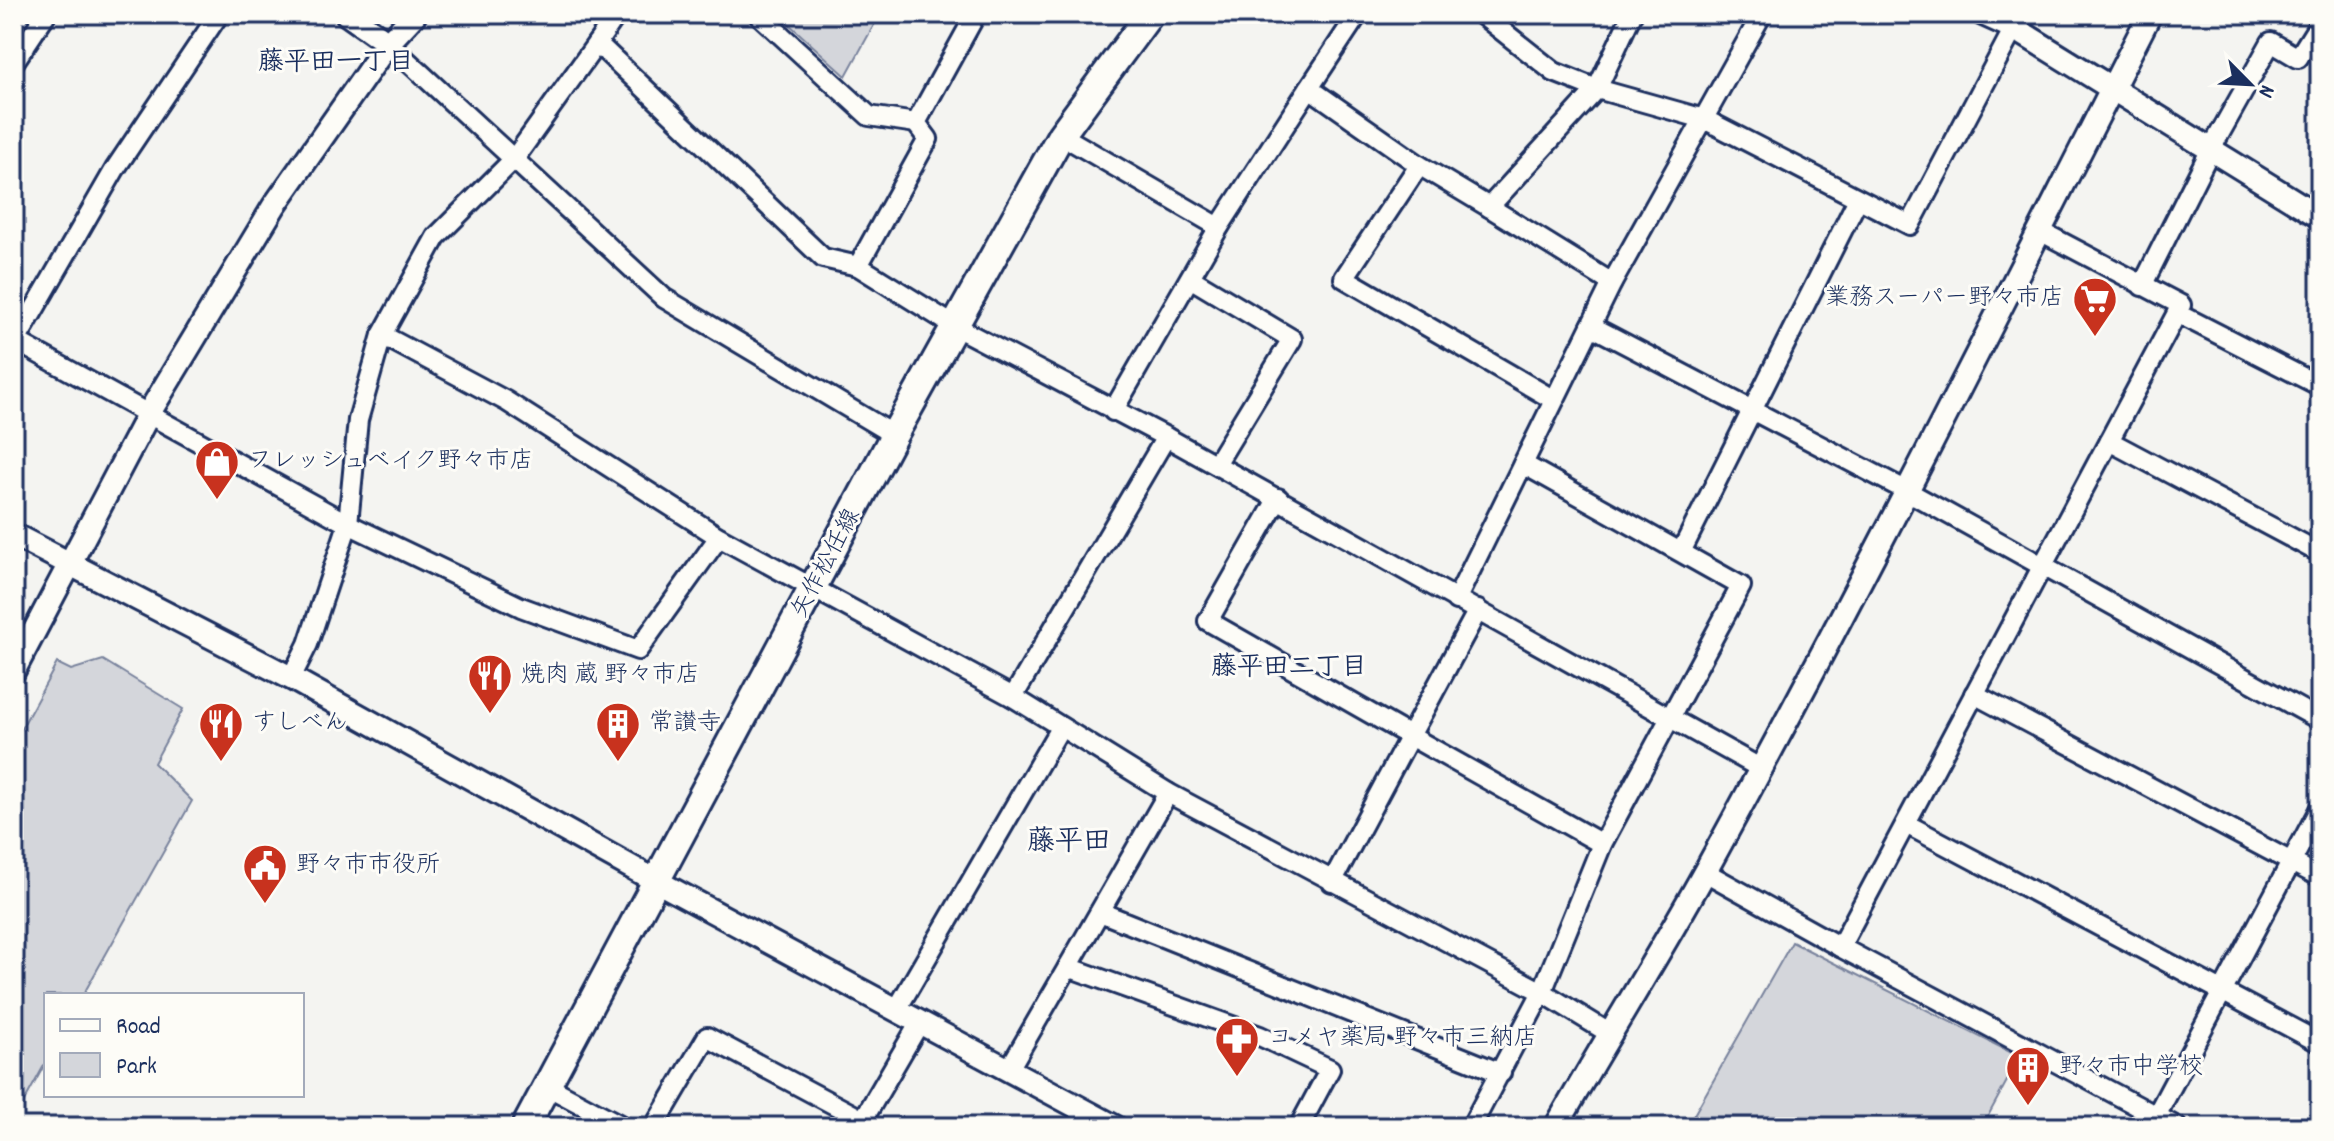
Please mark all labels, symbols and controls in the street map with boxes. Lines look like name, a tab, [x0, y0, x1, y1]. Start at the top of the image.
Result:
north arrow	[2210, 44, 2290, 124]
district label: 藤平田一丁目	[258, 45, 414, 82]
text: N	[2249, 79, 2281, 102]
supermarket icon: 業務スーパー野々市店	[2071, 275, 2119, 338]
place label: 業務スーパー野々市店	[1825, 282, 2064, 316]
shop icon: フレッシュベイク野々市店	[193, 438, 241, 501]
place label: フレッシュベイク野々市店	[248, 445, 534, 479]
street label: 矢作松任線	[784, 503, 870, 625]
district label: 藤平田二丁目	[1211, 650, 1367, 687]
restaurant icon: 焼肉 蔵 野々市店	[466, 652, 514, 715]
place label: 焼肉 蔵 野々市店	[521, 659, 700, 693]
restaurant icon: すしべん	[197, 700, 245, 763]
building icon: 常讃寺	[594, 700, 642, 763]
place label: すしべん	[252, 707, 348, 741]
place label: 常讃寺	[649, 707, 721, 741]
district label: 藤平田	[1027, 824, 1111, 864]
public building icon: 野々市市役所	[241, 842, 289, 905]
place label: 野々市市役所	[296, 849, 440, 883]
legend	[44, 993, 304, 1097]
text: Road	[116, 1011, 161, 1045]
pharmacy icon: コメヤ薬局 野々市三納店	[1213, 1015, 1261, 1078]
place label: コメヤ薬局 野々市三納店	[1268, 1022, 1538, 1056]
building icon: 野々市中学校	[2004, 1044, 2052, 1107]
text: Park	[116, 1051, 157, 1085]
place label: 野々市中学校	[2059, 1051, 2203, 1085]

